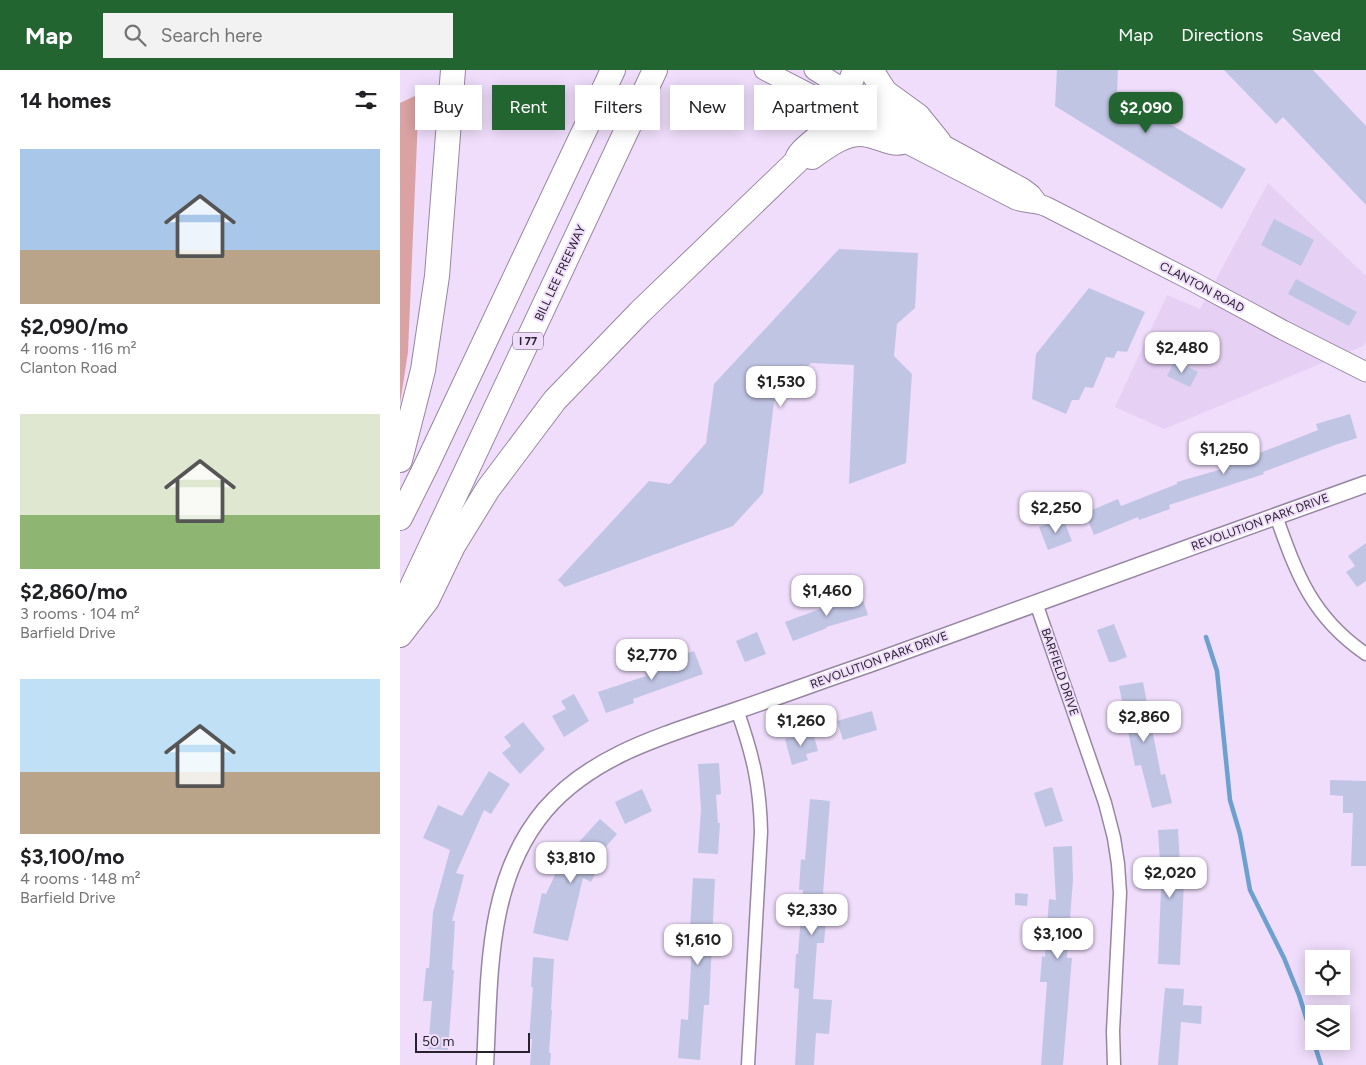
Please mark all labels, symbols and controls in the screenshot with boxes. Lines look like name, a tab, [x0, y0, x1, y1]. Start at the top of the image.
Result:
search box	[103, 13, 453, 58]
text: Map	[25, 21, 73, 50]
icon: search	[121, 21, 149, 49]
text: Search here	[161, 24, 262, 47]
text: Map	[1118, 24, 1153, 46]
text: Directions	[1181, 24, 1263, 46]
text: Saved	[1291, 24, 1341, 46]
chip: Buy	[415, 85, 482, 130]
chip: Rent	[492, 85, 565, 130]
chip: Filters	[575, 85, 660, 130]
chip: New	[670, 85, 744, 130]
chip: Apartment	[754, 85, 877, 130]
icon: filters	[352, 86, 380, 114]
text: 14 homes	[20, 88, 111, 113]
pin: $2,090	[1105, 92, 1187, 134]
text: $2,090	[1120, 98, 1172, 117]
icon: home	[155, 181, 245, 271]
street label: BILL LEE FREEWAY	[532, 222, 589, 323]
street label: CLANTON ROAD	[1157, 259, 1247, 315]
text: $2,090/mo	[20, 314, 128, 339]
road number: I 77	[513, 332, 543, 350]
pin: $2,480	[1141, 332, 1223, 374]
text: $2,480	[1156, 338, 1208, 357]
text: 4 rooms · 116 m²	[20, 339, 137, 358]
text: Clanton Road	[20, 358, 117, 377]
pin: $1,530	[740, 366, 822, 408]
text: $1,530	[757, 372, 805, 391]
pin: $1,250	[1183, 432, 1265, 475]
text: $1,250	[1200, 439, 1248, 458]
icon: home	[155, 446, 245, 536]
street label: REVOLUTION PARK DRIVE	[1189, 491, 1331, 553]
pin: $2,250	[1015, 492, 1097, 534]
text: $2,250	[1030, 498, 1082, 517]
pin: $1,460	[786, 574, 868, 617]
text: $2,860/mo	[20, 579, 127, 604]
text: $1,460	[802, 581, 852, 600]
text: 3 rooms · 104 m²	[20, 604, 140, 623]
text: Barfield Drive	[20, 623, 116, 642]
street label: BARFIELD DRIVE	[1038, 626, 1082, 718]
street label: REVOLUTION PARK DRIVE	[808, 629, 950, 691]
pin: $2,770	[611, 638, 693, 681]
text: $2,770	[627, 645, 677, 664]
pin: $2,860	[1103, 700, 1185, 743]
pin: $1,260	[760, 704, 842, 747]
text: $2,860	[1118, 707, 1170, 726]
icon: home	[155, 711, 245, 801]
text: $1,260	[777, 711, 825, 730]
pin: $3,810	[530, 842, 612, 884]
text: $3,100/mo	[20, 844, 124, 869]
text: $3,810	[547, 848, 595, 867]
pin: $2,020	[1129, 856, 1211, 899]
text: $2,020	[1144, 863, 1196, 882]
text: 4 rooms · 148 m²	[20, 869, 141, 888]
text: Barfield Drive	[20, 888, 116, 907]
pin: $2,330	[771, 894, 853, 936]
text: $2,330	[787, 900, 837, 919]
pin: $3,100	[1017, 918, 1099, 960]
pin: $1,610	[657, 924, 739, 966]
text: $3,100	[1033, 924, 1083, 943]
text: $1,610	[675, 930, 721, 949]
map controls	[1305, 950, 1350, 1050]
button: locate	[1305, 950, 1350, 995]
button: layers	[1305, 1005, 1350, 1050]
scale bar	[415, 1030, 530, 1053]
text: 50 m	[422, 1033, 454, 1050]

